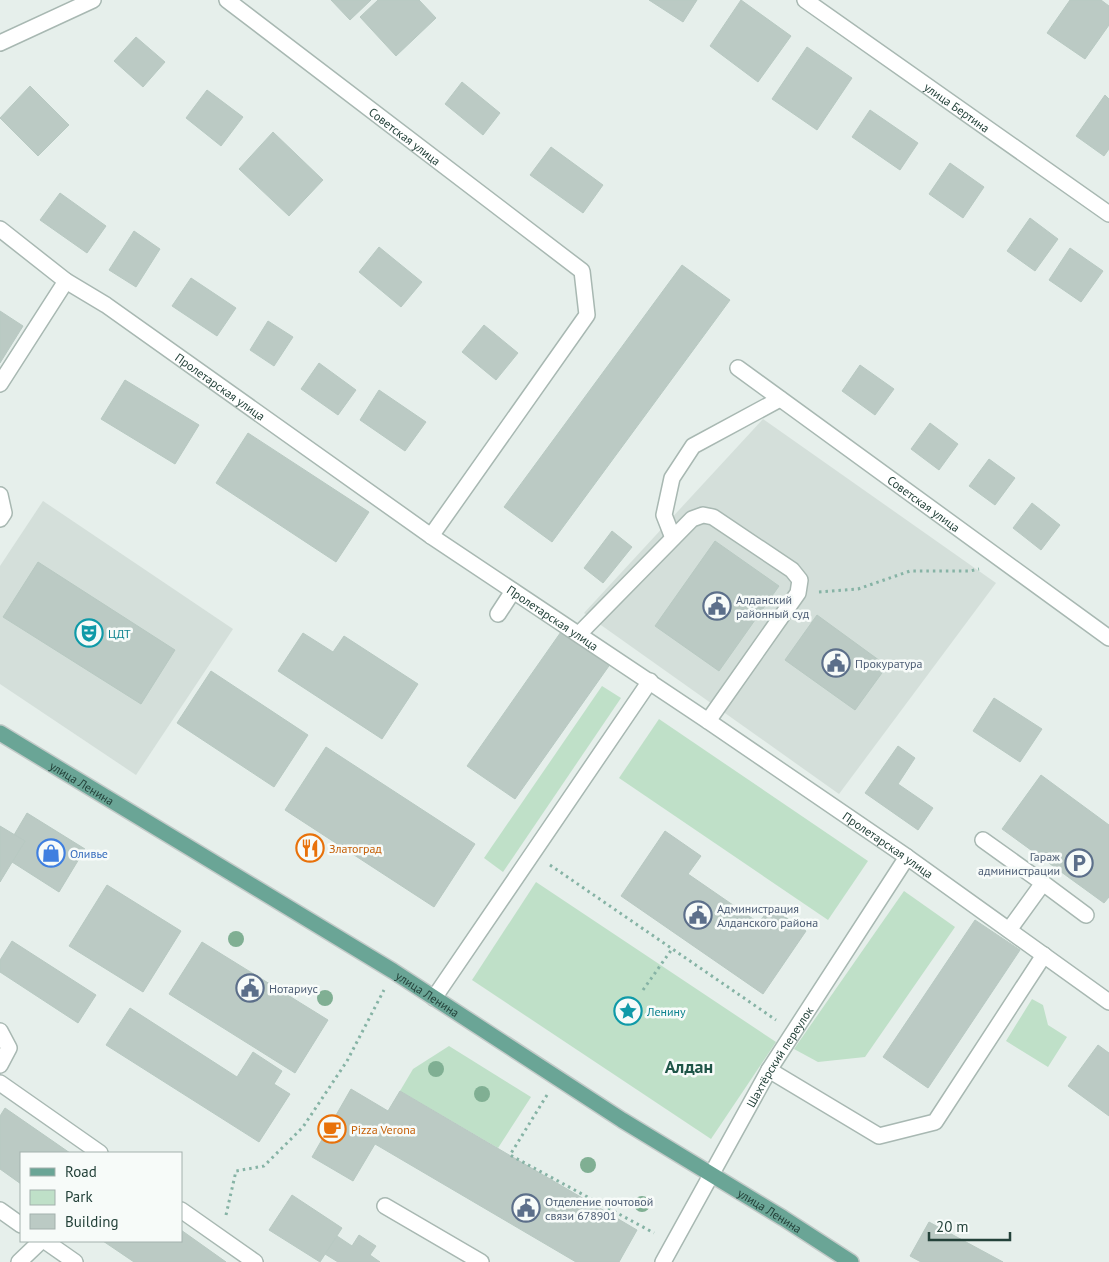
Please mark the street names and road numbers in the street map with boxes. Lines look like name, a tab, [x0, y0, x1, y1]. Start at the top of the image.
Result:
street label: улица Бертина	[921, 79, 993, 135]
street label: Советская улица	[366, 104, 444, 168]
street label: Пролетарская улица	[173, 349, 268, 423]
street label: Советская улица	[885, 472, 963, 535]
street label: Пролетарская улица	[504, 582, 602, 653]
street label: улица Ленина	[47, 757, 117, 808]
street label: Пролетарская улица	[840, 808, 936, 881]
street label: улица Ленина	[393, 968, 462, 1020]
street label: Шахтёрский переулок	[742, 1003, 816, 1110]
street label: улица Ленина	[735, 1185, 805, 1236]

